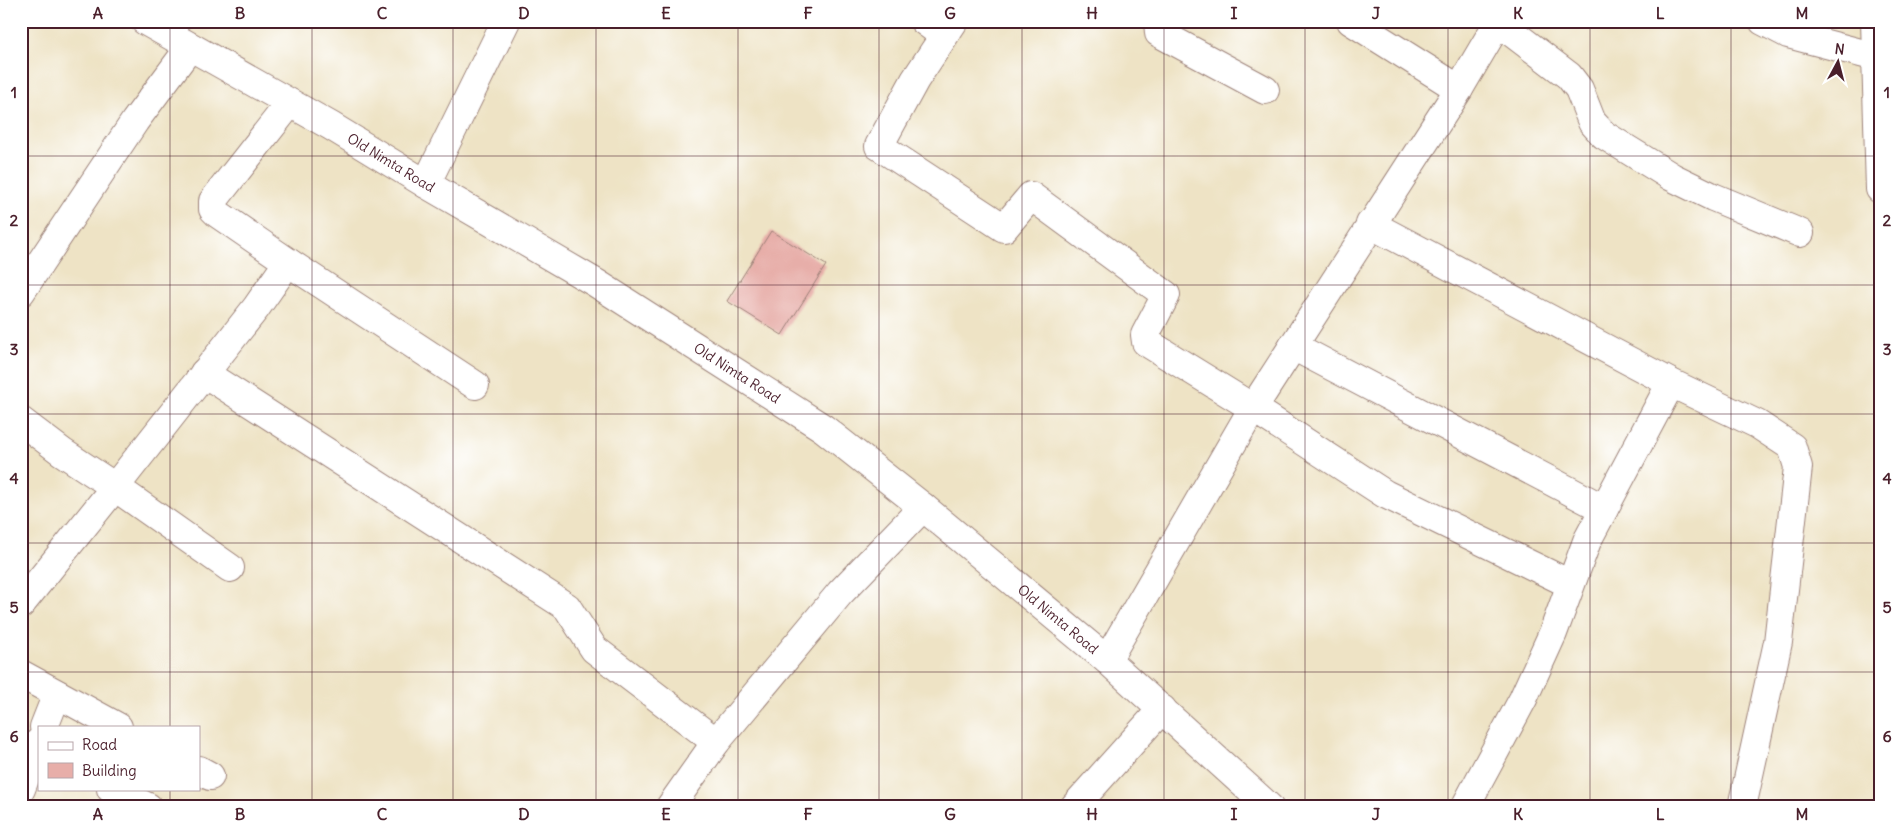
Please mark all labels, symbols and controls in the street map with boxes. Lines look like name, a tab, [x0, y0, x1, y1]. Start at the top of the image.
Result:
text: A	[93, 3, 103, 23]
text: B	[235, 3, 246, 23]
text: C	[377, 3, 388, 23]
text: D	[518, 3, 530, 23]
text: E	[661, 3, 671, 23]
text: F	[803, 3, 813, 23]
text: G	[944, 3, 956, 23]
text: H	[1086, 3, 1098, 23]
text: I	[1231, 3, 1238, 23]
text: J	[1372, 3, 1381, 23]
text: K	[1513, 3, 1523, 23]
text: L	[1656, 3, 1665, 23]
text: M	[1796, 3, 1809, 23]
north arrow	[1814, 38, 1864, 88]
text: N	[1834, 40, 1845, 59]
text: 1	[11, 82, 17, 102]
text: 1	[1884, 82, 1890, 102]
street label: Old Nimta Road	[344, 129, 438, 196]
text: 2	[10, 210, 19, 230]
text: 2	[1883, 210, 1892, 230]
text: 3	[9, 339, 19, 359]
street label: Old Nimta Road	[690, 339, 784, 407]
text: 3	[1882, 339, 1892, 359]
text: 4	[9, 468, 19, 488]
text: 4	[1882, 468, 1892, 488]
street label: Old Nimta Road	[1014, 581, 1102, 658]
text: 5	[9, 597, 19, 617]
text: 5	[1882, 597, 1892, 617]
text: 6	[9, 726, 19, 746]
legend	[38, 726, 200, 790]
text: 6	[1882, 726, 1892, 746]
text: Road	[82, 735, 117, 754]
text: Building	[82, 761, 137, 780]
text: A	[93, 804, 103, 824]
text: B	[235, 804, 246, 824]
text: C	[377, 804, 388, 824]
text: D	[518, 804, 530, 824]
text: E	[661, 804, 671, 824]
text: F	[803, 804, 813, 824]
text: G	[944, 804, 956, 824]
text: H	[1086, 804, 1098, 824]
text: I	[1231, 804, 1238, 824]
text: J	[1372, 804, 1381, 824]
text: K	[1513, 804, 1523, 824]
text: L	[1656, 804, 1665, 824]
text: M	[1796, 804, 1809, 824]

